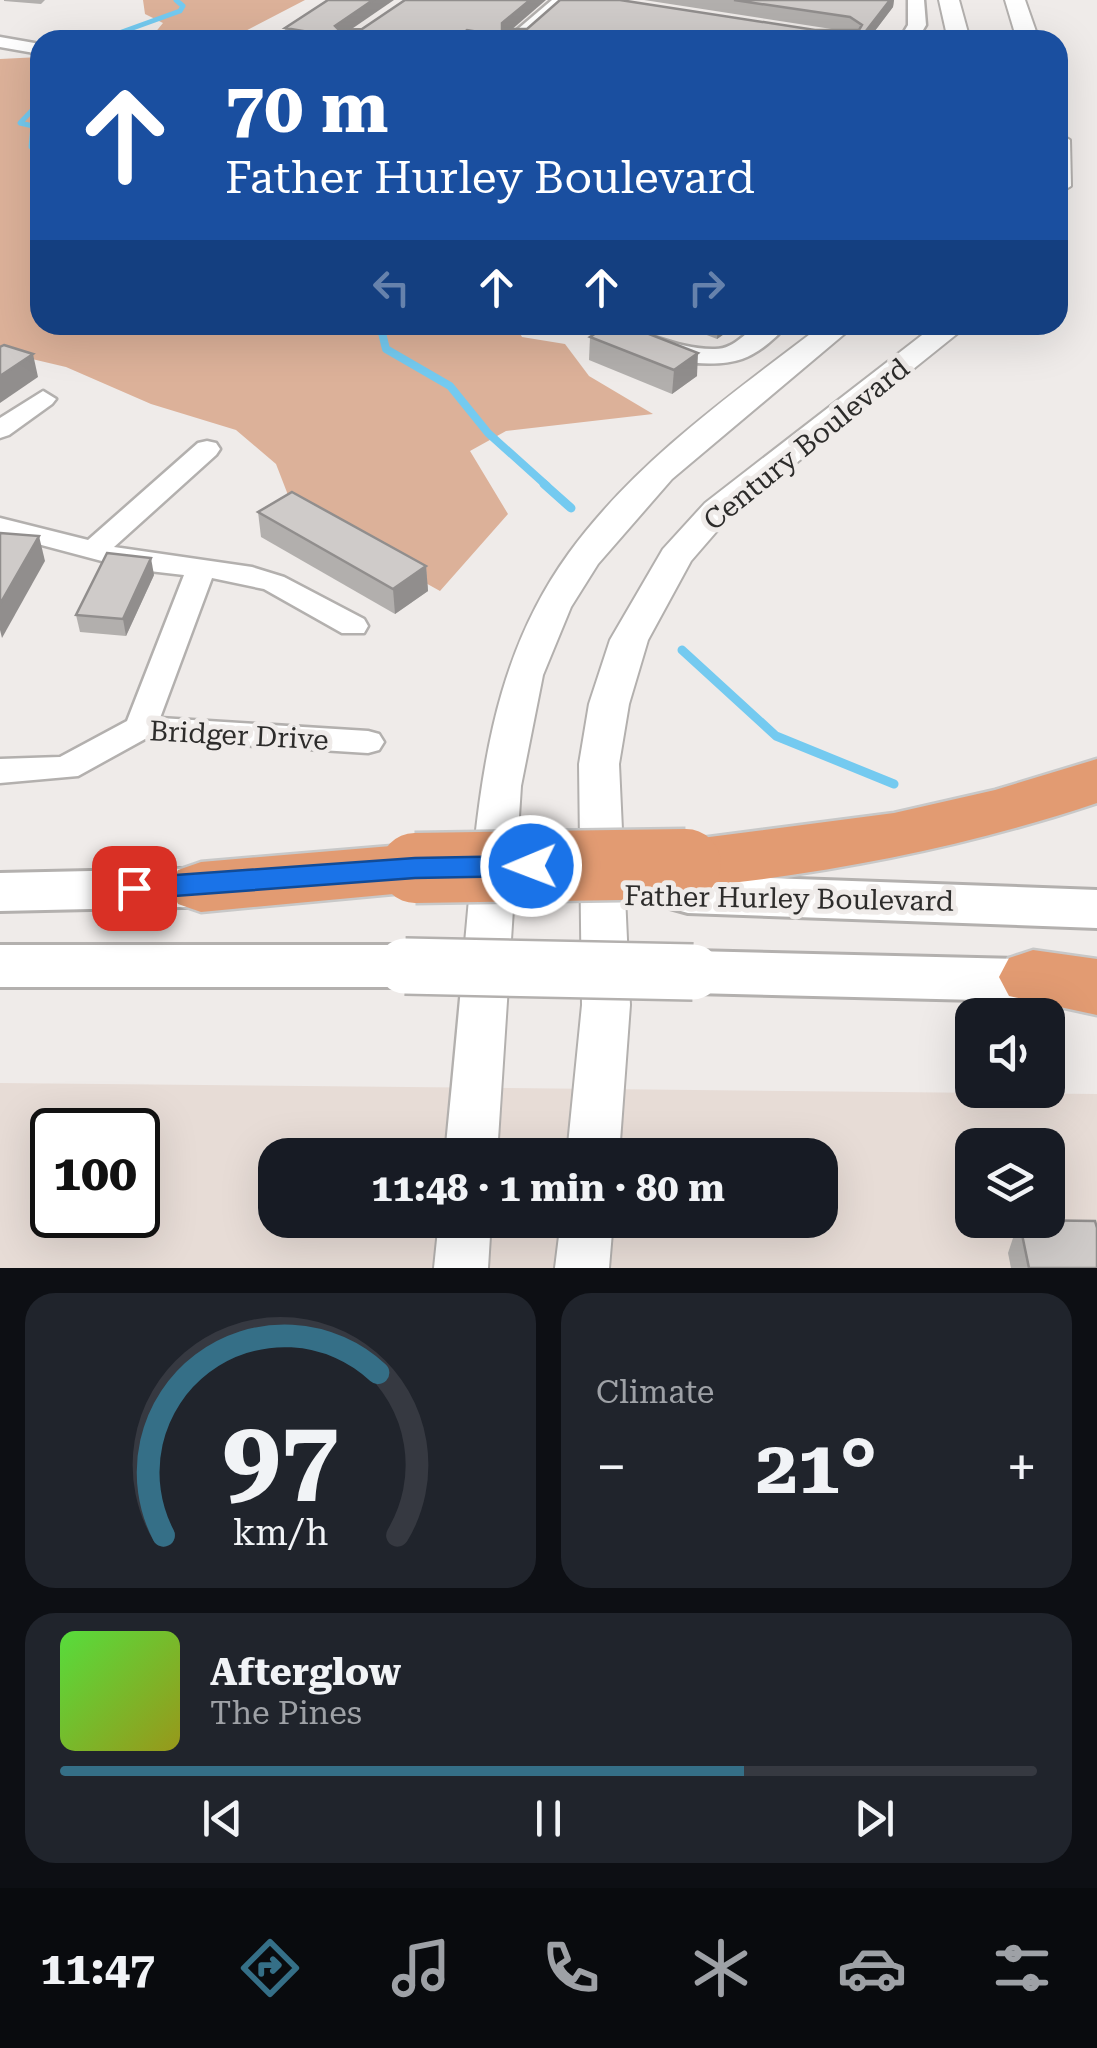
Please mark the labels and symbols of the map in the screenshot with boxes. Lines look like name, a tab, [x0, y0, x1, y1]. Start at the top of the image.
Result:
street label: Century Boulevard	[697, 351, 916, 537]
street label: Bridger Drive	[149, 714, 329, 757]
position arrow	[479, 814, 583, 918]
pin	[92, 846, 177, 931]
street label: Father Hurley Boulevard	[624, 879, 954, 918]
speed limit sign: 100	[30, 1108, 160, 1238]

